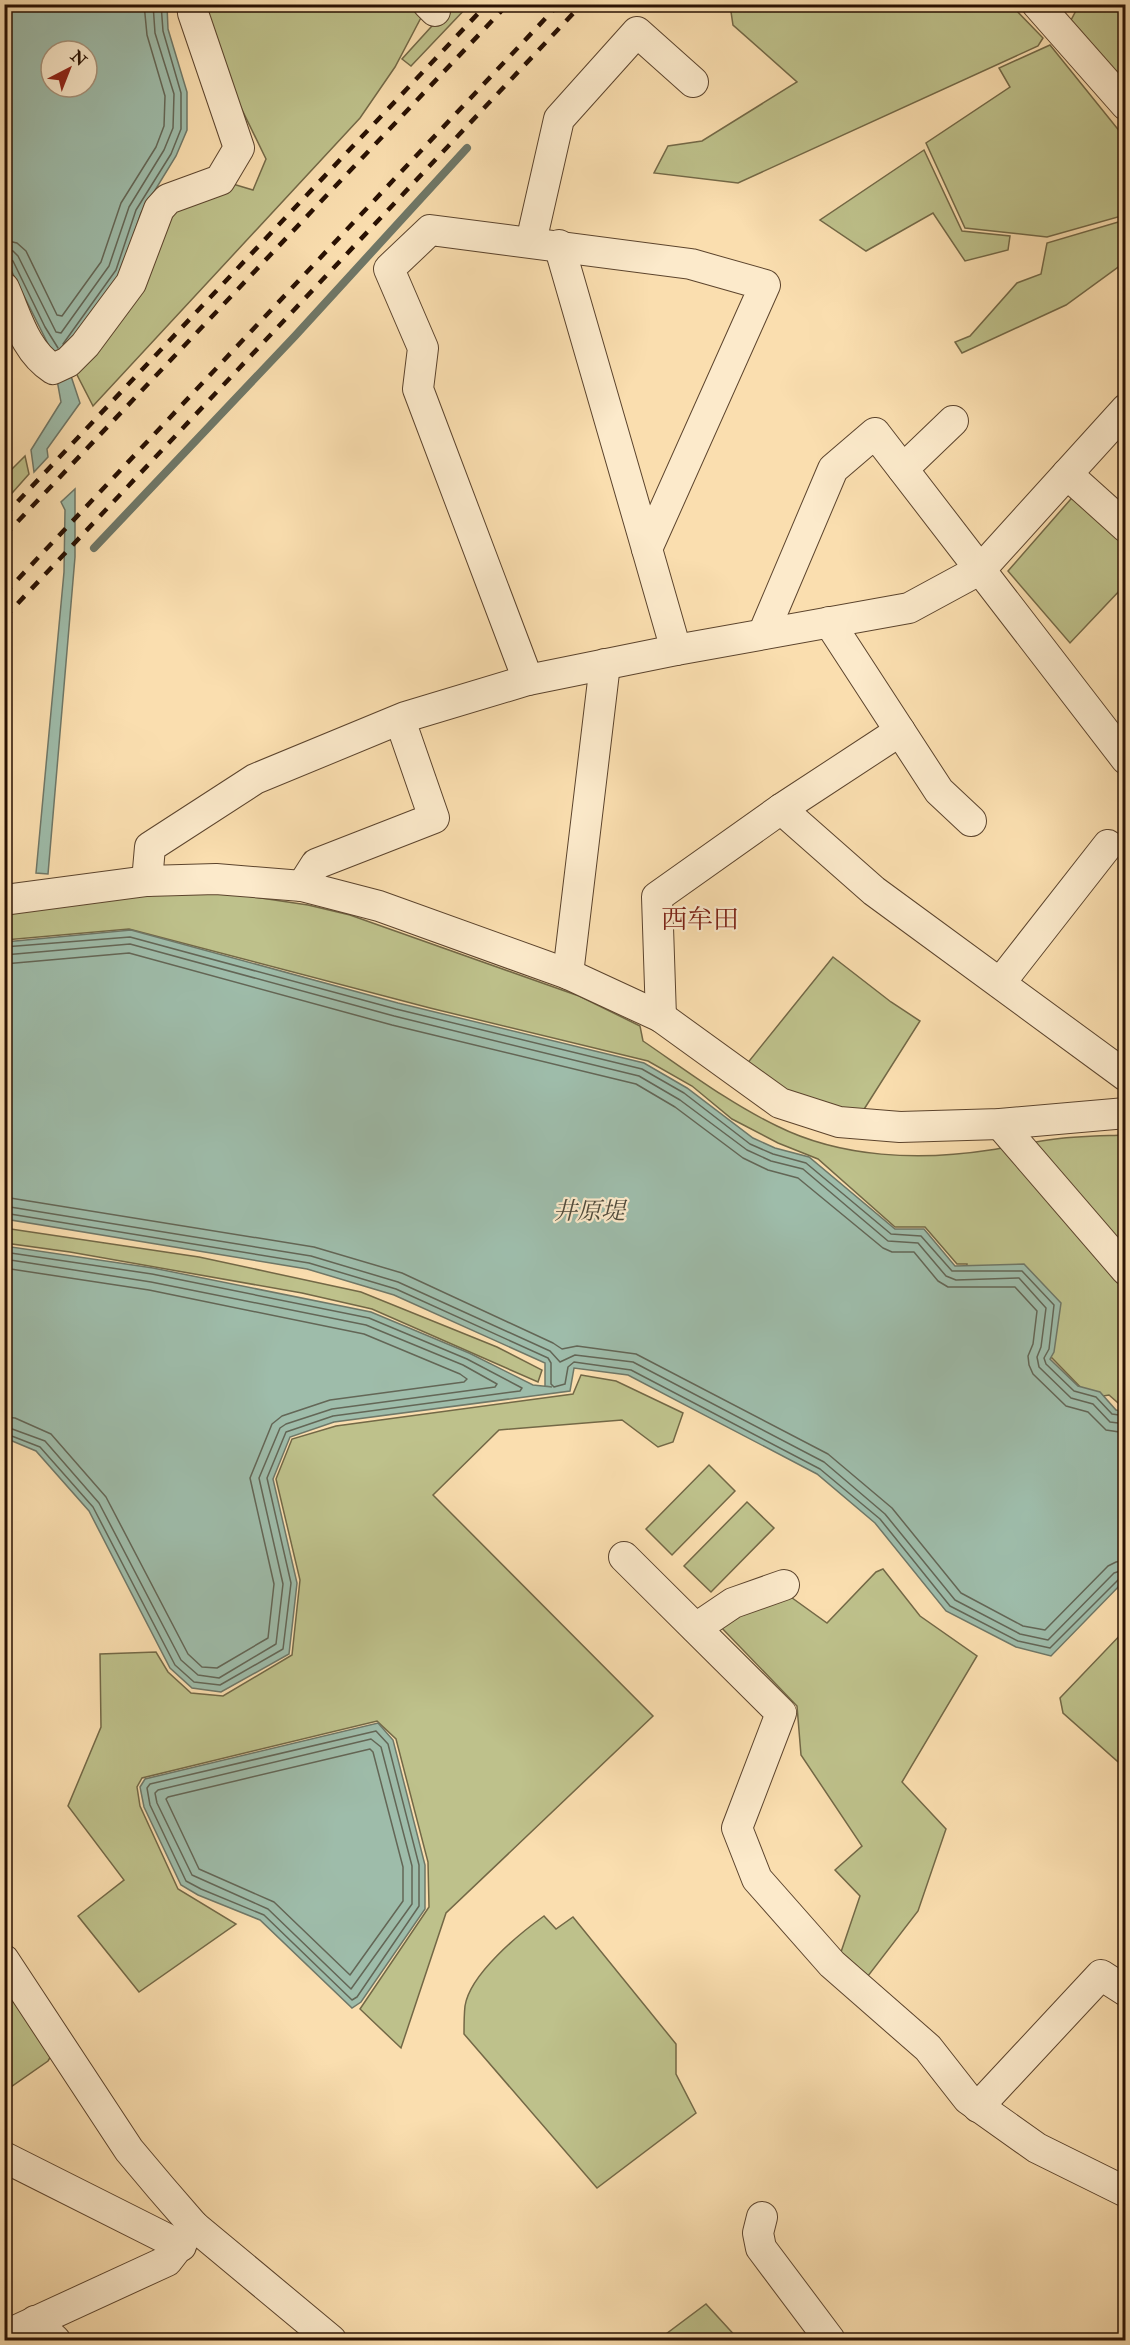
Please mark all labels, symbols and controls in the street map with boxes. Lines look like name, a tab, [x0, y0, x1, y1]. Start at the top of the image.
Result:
north arrow	[39, 39, 99, 99]
text: N	[66, 46, 91, 71]
district label: 西牟田	[661, 904, 739, 936]
water label: 井原堤	[553, 1196, 628, 1227]

